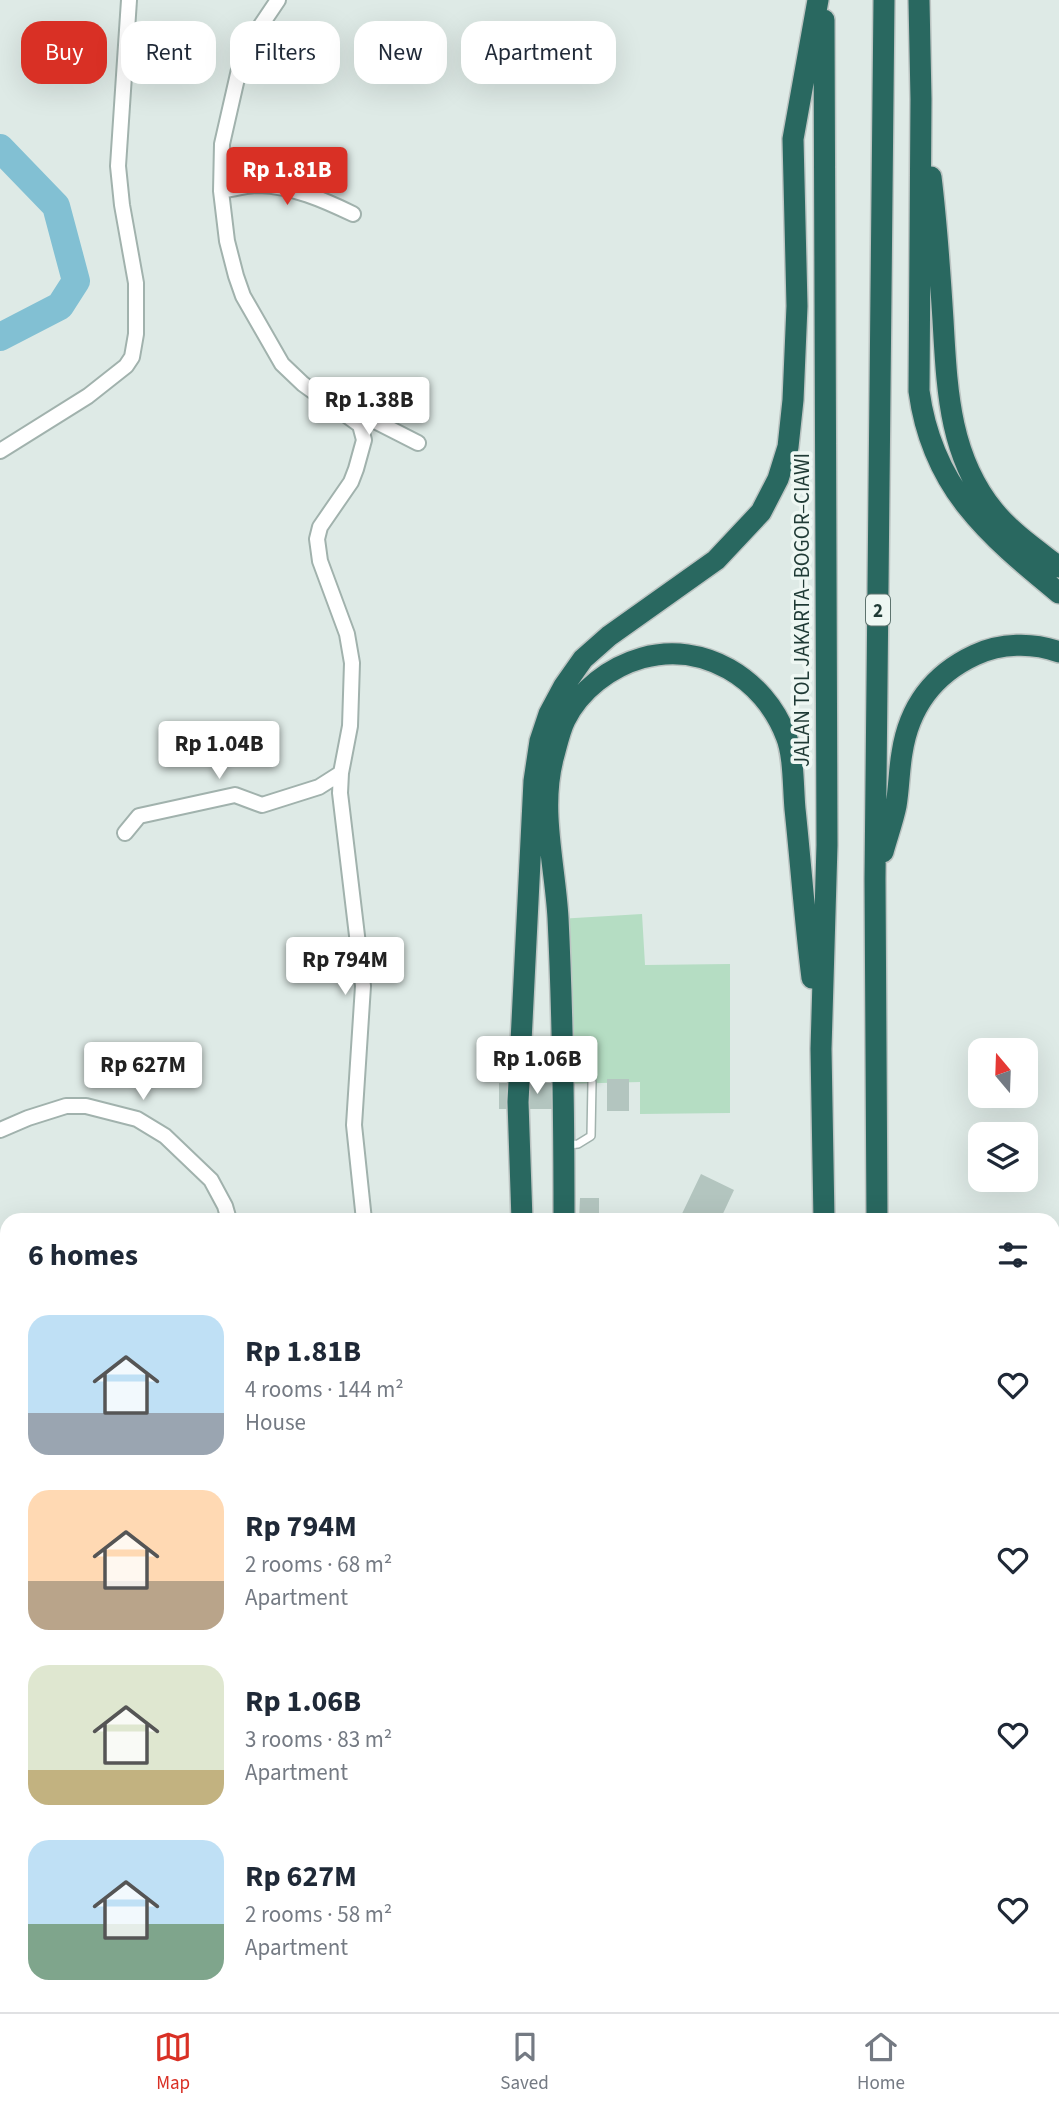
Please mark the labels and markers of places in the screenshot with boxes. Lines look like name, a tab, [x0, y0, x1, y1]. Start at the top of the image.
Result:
pin: Rp 1.81B	[215, 148, 359, 207]
pin: Rp 1.38B	[297, 378, 441, 437]
pin: Rp 1.04B	[147, 722, 291, 781]
pin: Rp 794M	[280, 937, 410, 997]
pin: Rp 1.06B	[465, 1036, 609, 1096]
pin: Rp 627M	[78, 1042, 208, 1102]

